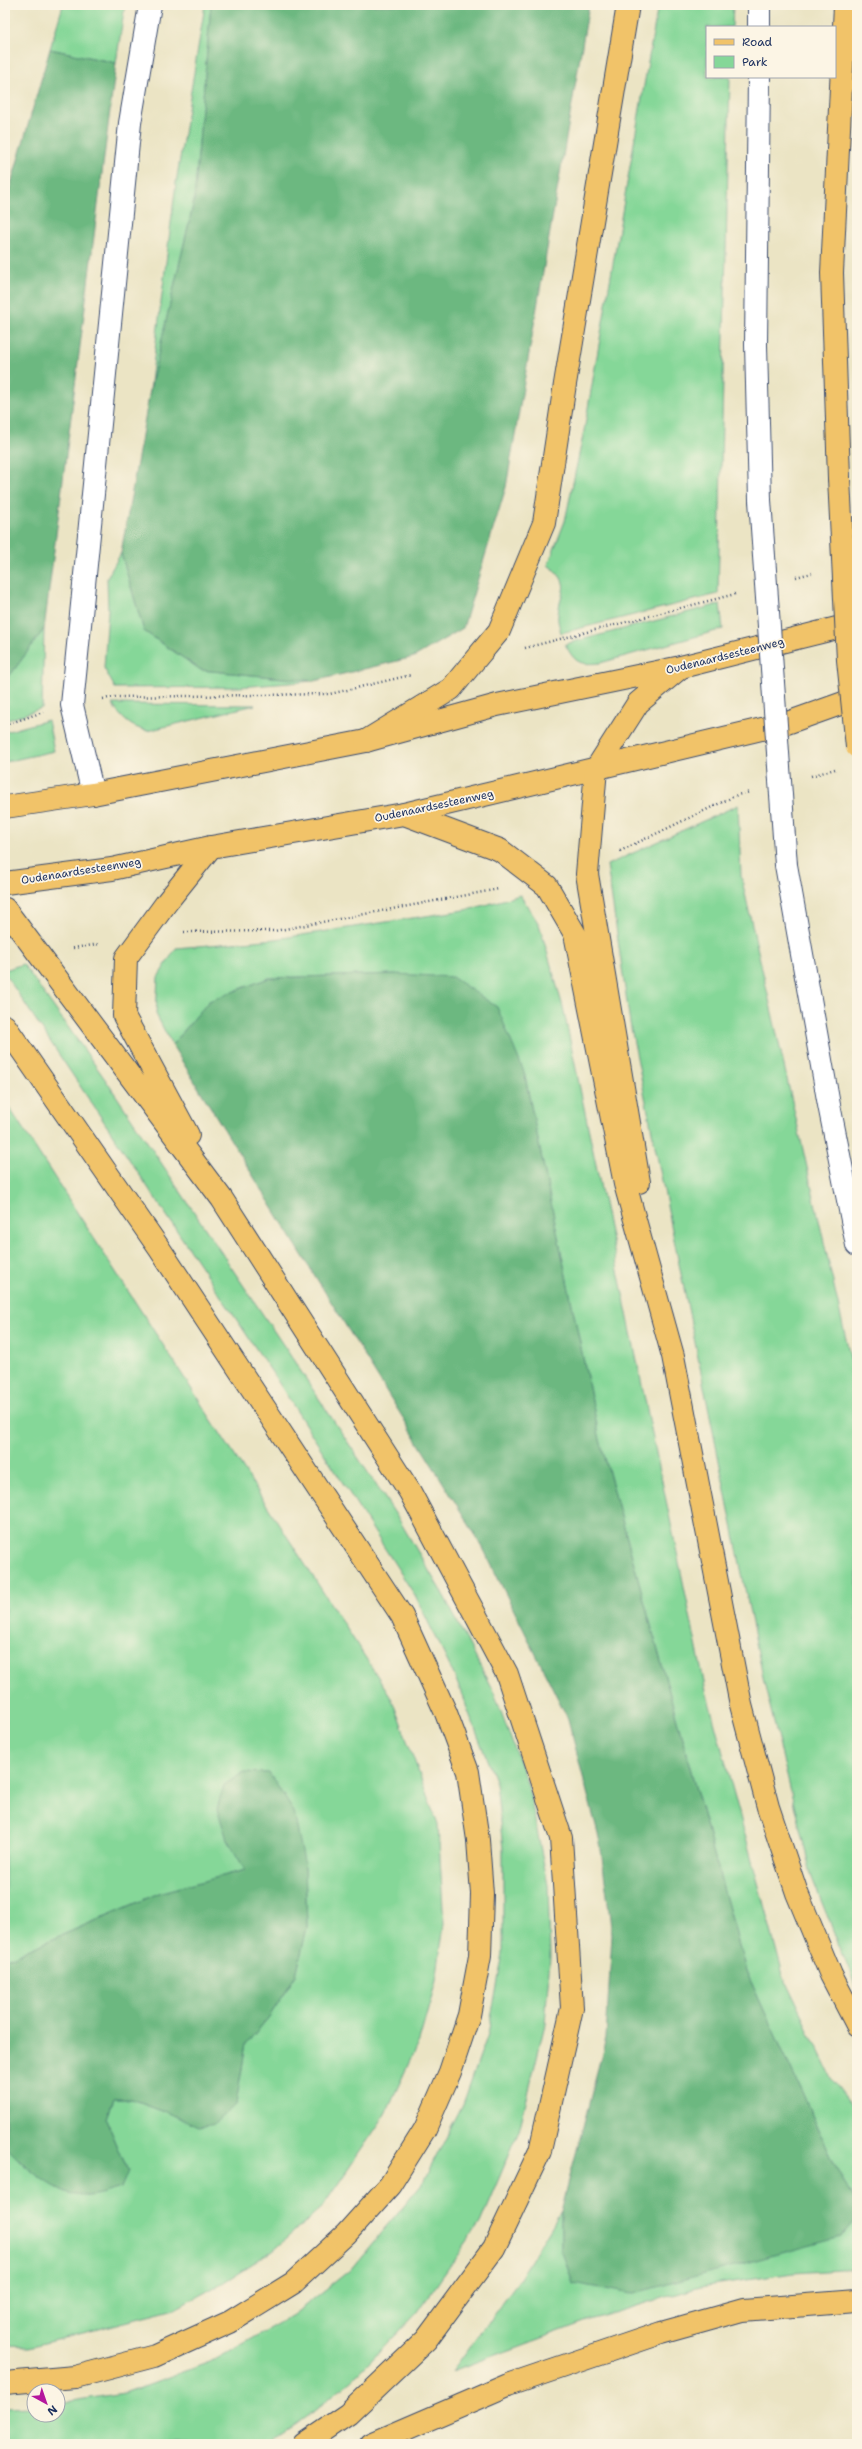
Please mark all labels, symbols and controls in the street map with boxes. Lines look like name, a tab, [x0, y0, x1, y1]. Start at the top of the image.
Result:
legend	[706, 26, 836, 78]
text: Road	[742, 34, 773, 50]
text: Park	[742, 54, 768, 70]
street label: Oudenaardsesteenweg	[664, 634, 786, 678]
street label: Oudenaardsesteenweg	[373, 786, 495, 826]
street label: Oudenaardsesteenweg	[20, 854, 142, 888]
north arrow	[26, 2383, 66, 2423]
text: N	[44, 2402, 60, 2419]

